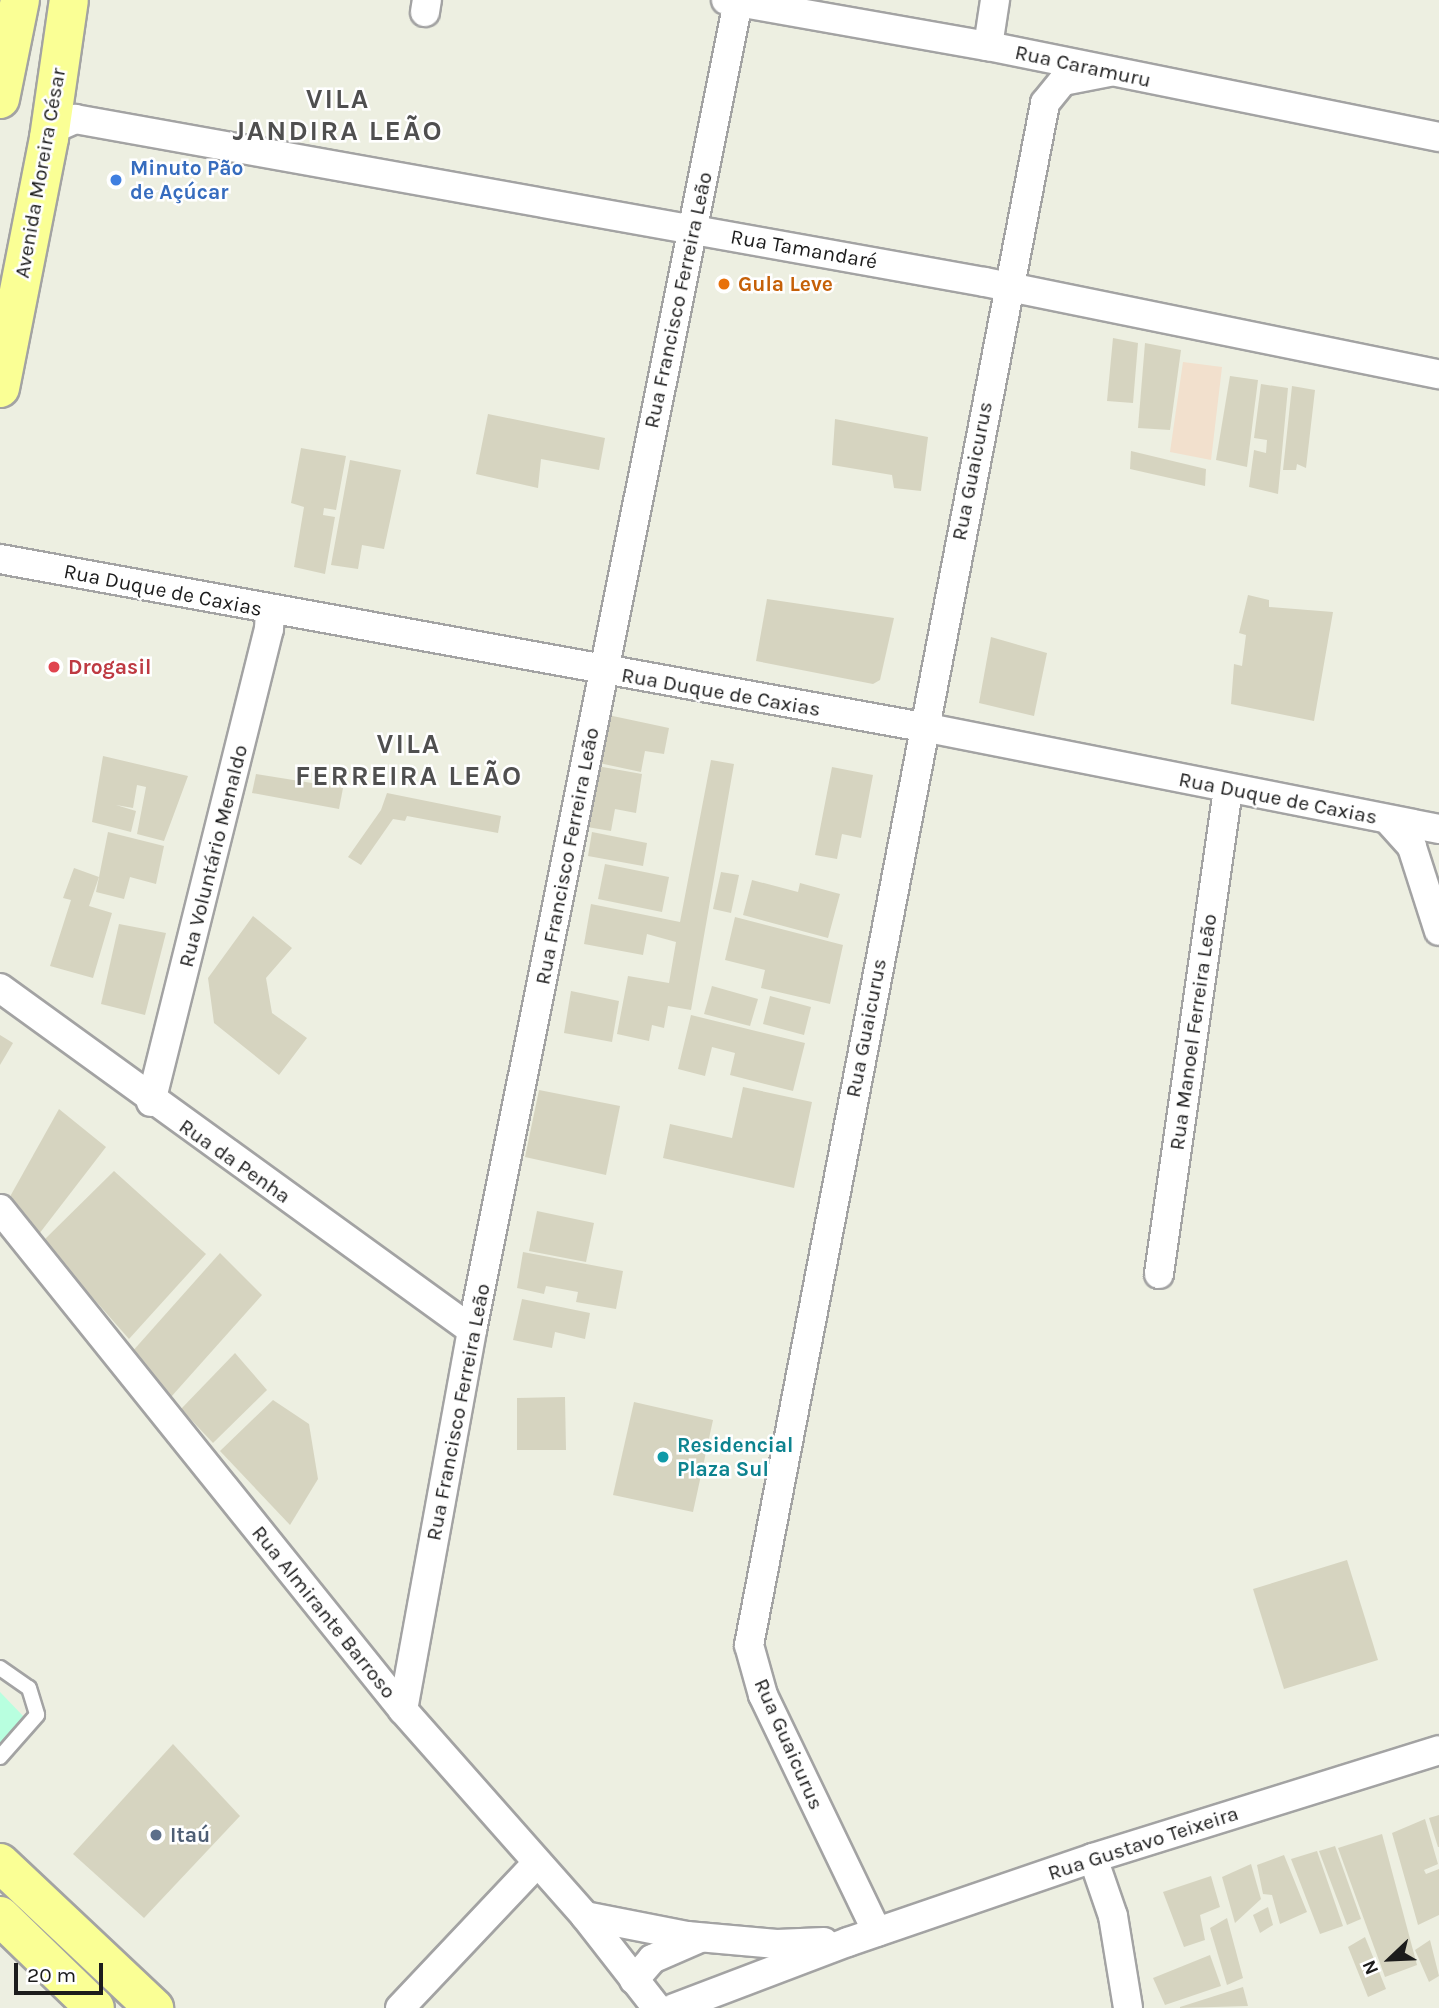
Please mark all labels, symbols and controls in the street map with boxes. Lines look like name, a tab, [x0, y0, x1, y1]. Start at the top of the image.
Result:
street label: Rua Caramuru	[1013, 39, 1153, 93]
street label: Avenida Moreira César	[9, 66, 71, 280]
district label: VILA JANDIRA LEÃO	[234, 82, 442, 148]
place label: Minuto Pão de Açúcar	[130, 155, 243, 205]
street label: Rua Francisco Ferreira Leão	[638, 169, 718, 431]
marker: Minuto Pão de Açúcar	[108, 172, 124, 188]
street label: Rua Tamandaré	[729, 224, 879, 274]
place label: Gula Leve	[738, 271, 833, 297]
marker: Gula Leve	[716, 276, 732, 292]
street label: Rua Guaicurus	[946, 399, 998, 543]
street label: Rua Duque de Caxias	[62, 558, 264, 622]
place label: Drogasil	[68, 654, 151, 680]
marker: Drogasil	[46, 659, 62, 675]
street label: Rua Duque de Caxias	[619, 662, 823, 722]
street label: Rua Francisco Ferreira Leão	[530, 725, 604, 987]
district label: VILA FERREIRA LEÃO	[297, 727, 521, 793]
street label: Rua Voluntário Menaldo	[173, 742, 253, 970]
street label: Rua Duque de Caxias	[1177, 766, 1379, 830]
street label: Rua Manoel Ferreira Leão	[1164, 912, 1222, 1152]
street label: Rua Guaicurus	[840, 956, 892, 1100]
street label: Rua da Penha	[174, 1113, 296, 1209]
street label: Rua Francisco Ferreira Leão	[421, 1281, 495, 1543]
place label: Residencial Plaza Sul	[677, 1432, 793, 1482]
marker: Residencial Plaza Sul	[655, 1449, 671, 1465]
street label: Rua Almirante Barroso	[246, 1520, 402, 1704]
street label: Rua Guaicurus	[749, 1674, 829, 1814]
street label: Rua Gustavo Teixeira	[1045, 1800, 1241, 1886]
place label: Itaú	[170, 1822, 210, 1848]
marker: Itaú	[148, 1827, 164, 1843]
north arrow	[1355, 1924, 1425, 1994]
scale bar	[18, 1948, 107, 1992]
text: N	[1358, 1957, 1383, 1978]
text: 20 m	[27, 1963, 76, 1987]

